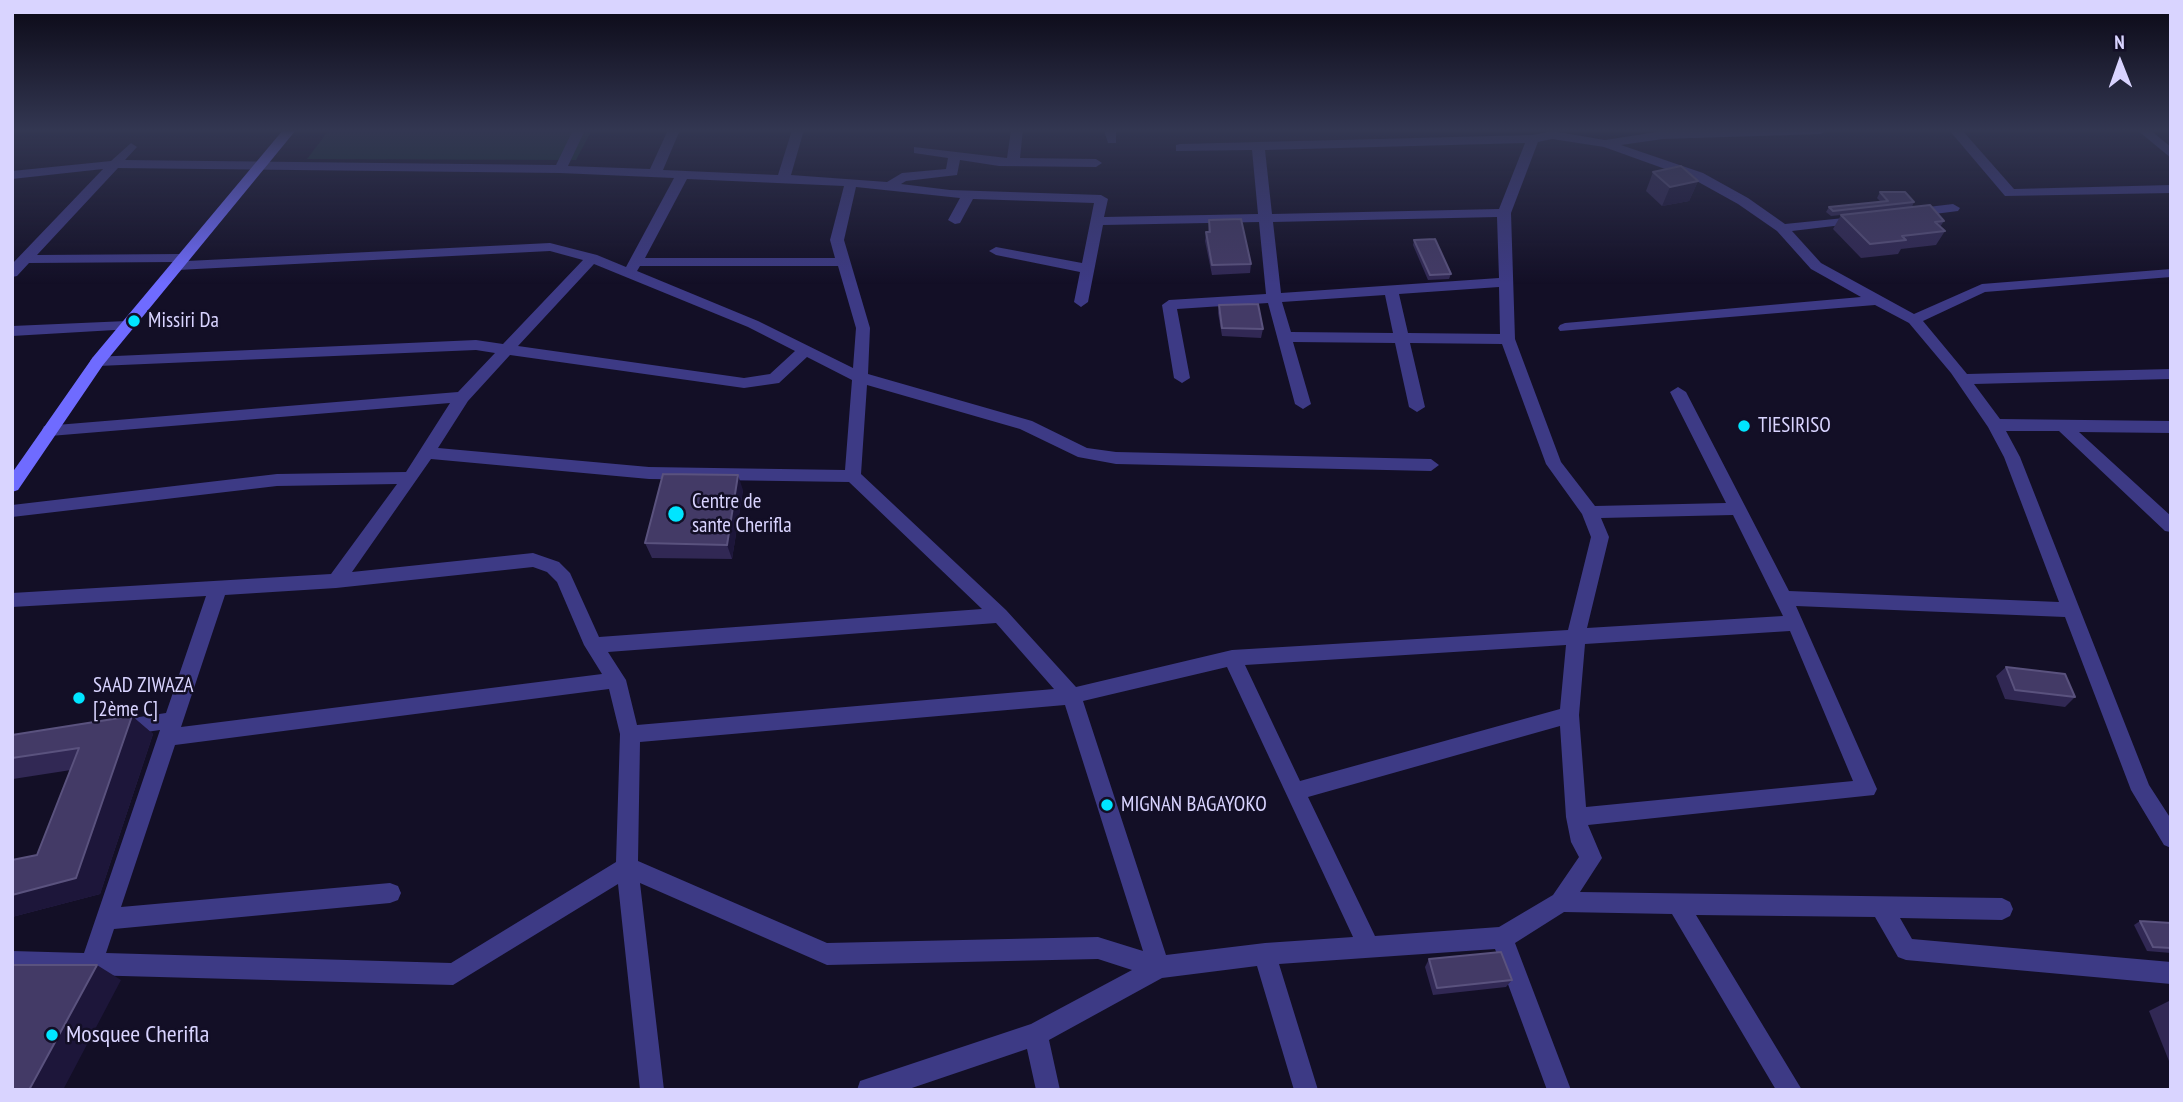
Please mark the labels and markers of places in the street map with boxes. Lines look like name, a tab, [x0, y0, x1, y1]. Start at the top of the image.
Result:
place label: Missiri Da	[148, 308, 219, 334]
marker: Missiri Da	[126, 313, 142, 329]
place label: TIESIRISO	[1758, 413, 1831, 439]
marker: TIESIRISO	[1736, 418, 1752, 434]
place label: Centre de sante Cherifla	[692, 489, 792, 539]
marker: Centre de sante Cherifla	[666, 504, 686, 524]
place label: SAAD ZIWAZA [2ème C]	[93, 673, 194, 723]
marker: SAAD ZIWAZA [2ème C]	[71, 690, 87, 706]
place label: MIGNAN BAGAYOKO	[1121, 792, 1267, 818]
marker: MIGNAN BAGAYOKO	[1099, 797, 1115, 813]
place label: Mosquee Cherifla	[66, 1021, 209, 1049]
marker: Mosquee Cherifla	[44, 1027, 60, 1043]

